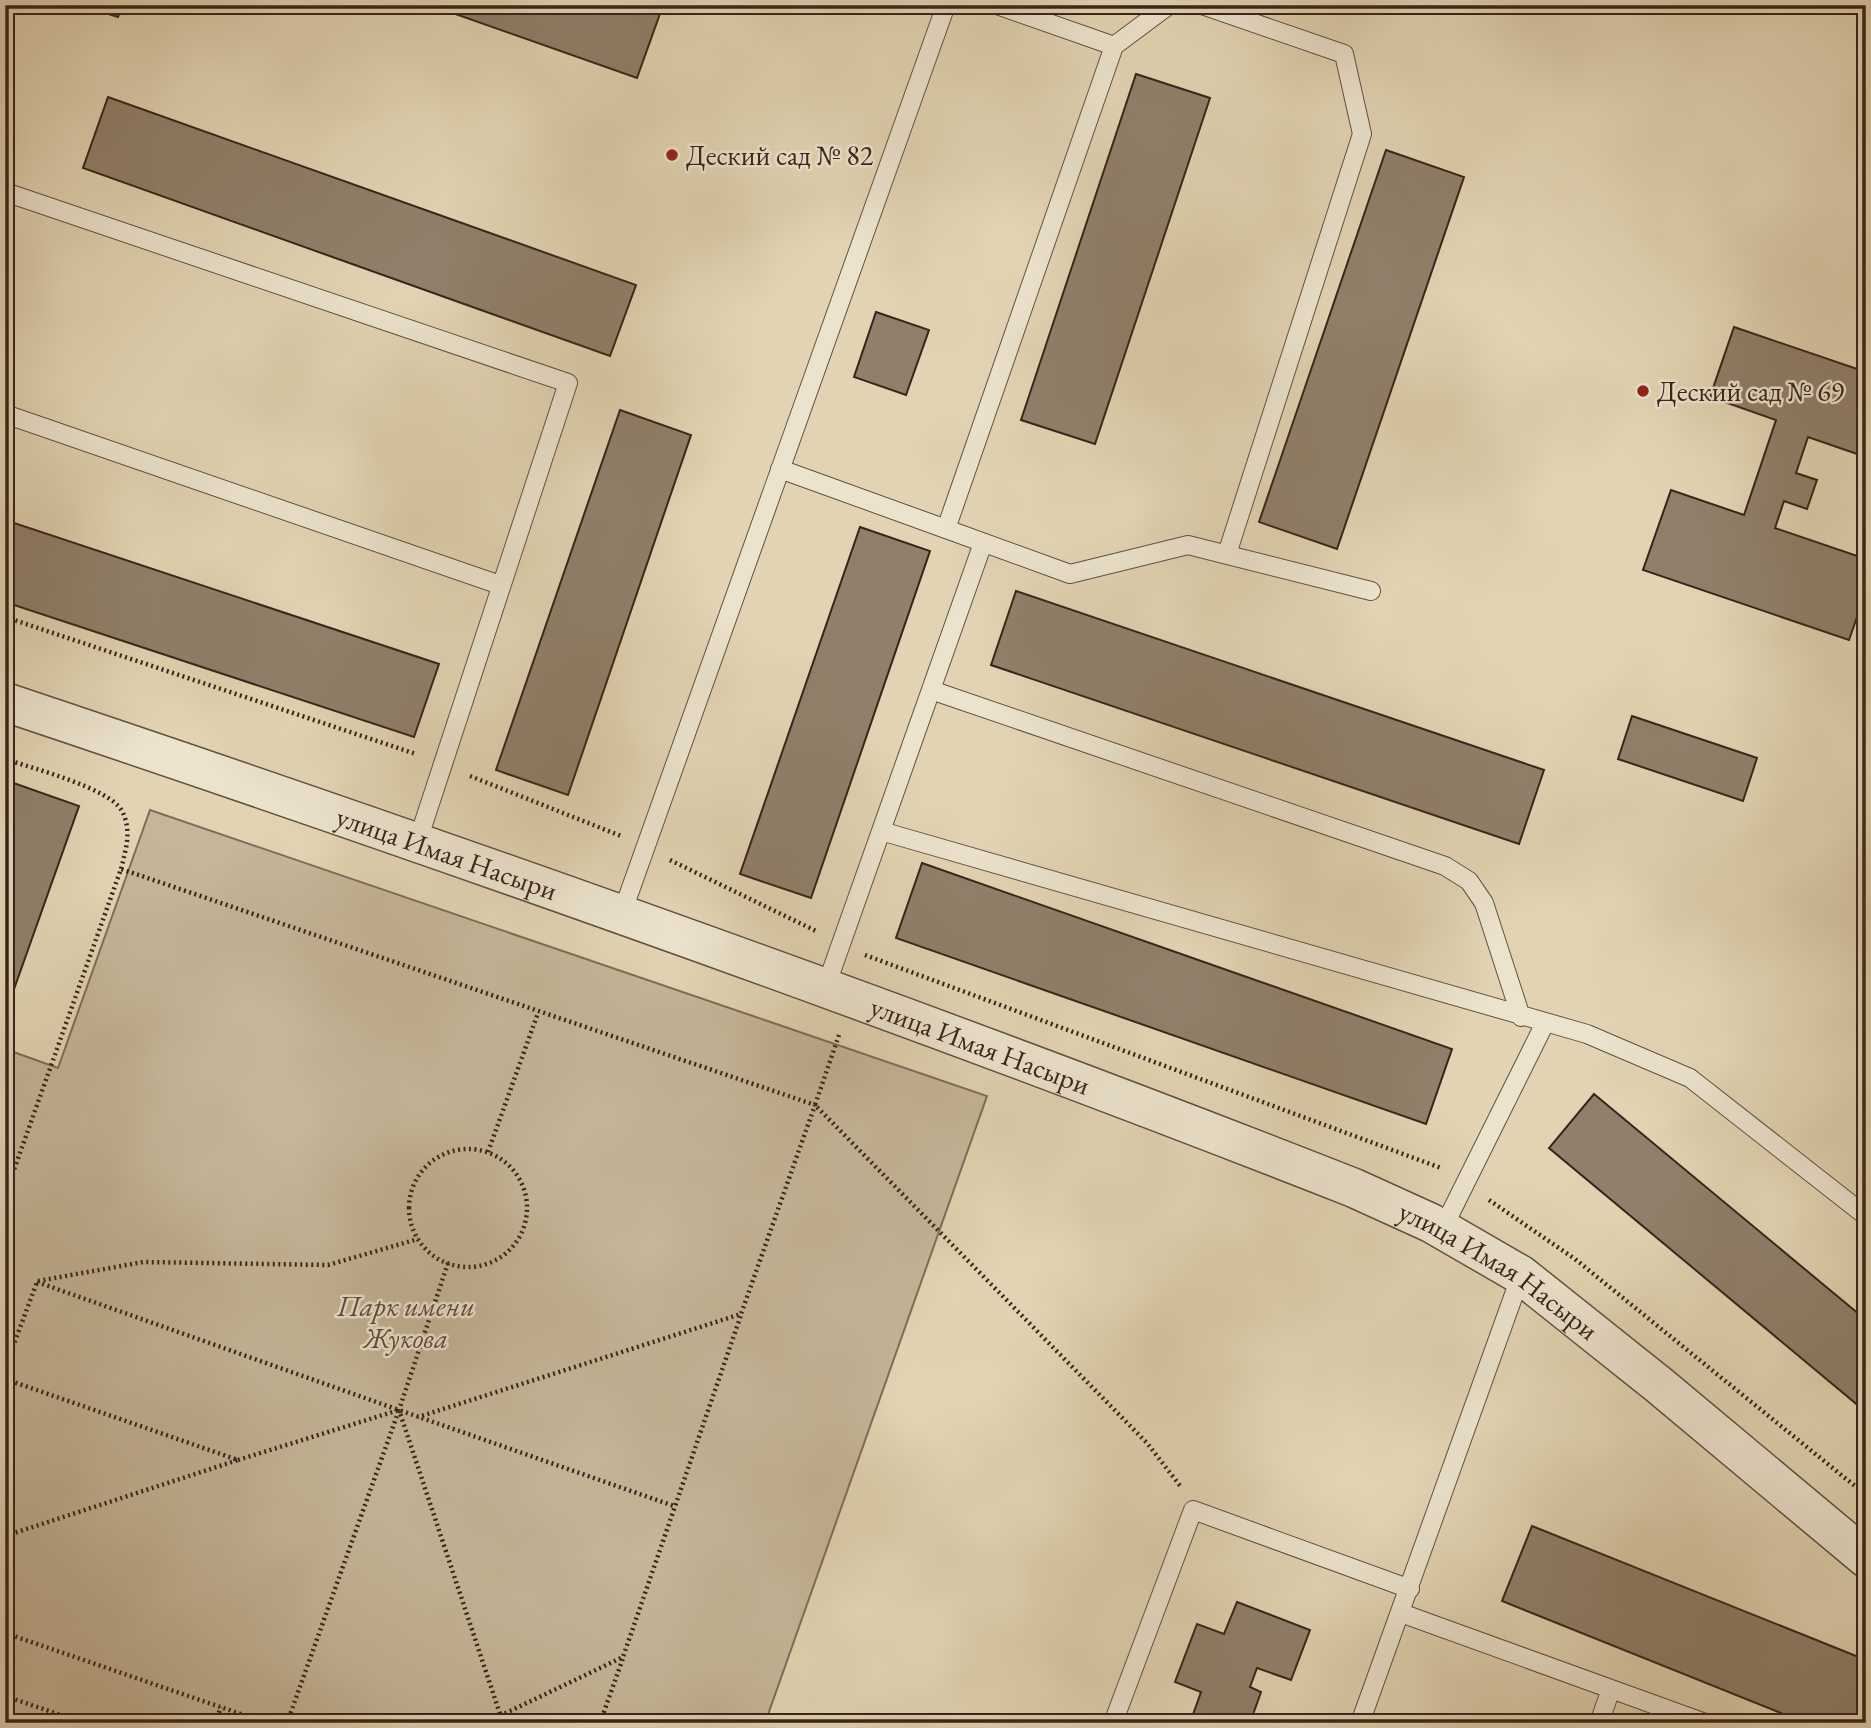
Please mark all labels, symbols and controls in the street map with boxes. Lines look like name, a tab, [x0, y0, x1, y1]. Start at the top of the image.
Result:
place label: Деский сад № 82	[686, 137, 874, 173]
marker: Деский сад № 82	[664, 147, 680, 163]
place label: Деский сад № 69	[1657, 373, 1844, 409]
marker: Деский сад № 69	[1635, 383, 1651, 399]
street label: улица Имая Насыри	[332, 798, 562, 908]
street label: улица Имая Насыри	[866, 988, 1095, 1103]
street label: улица Имая Насыри	[1393, 1193, 1606, 1348]
park label: Парк имени Жукова	[336, 1288, 475, 1356]

